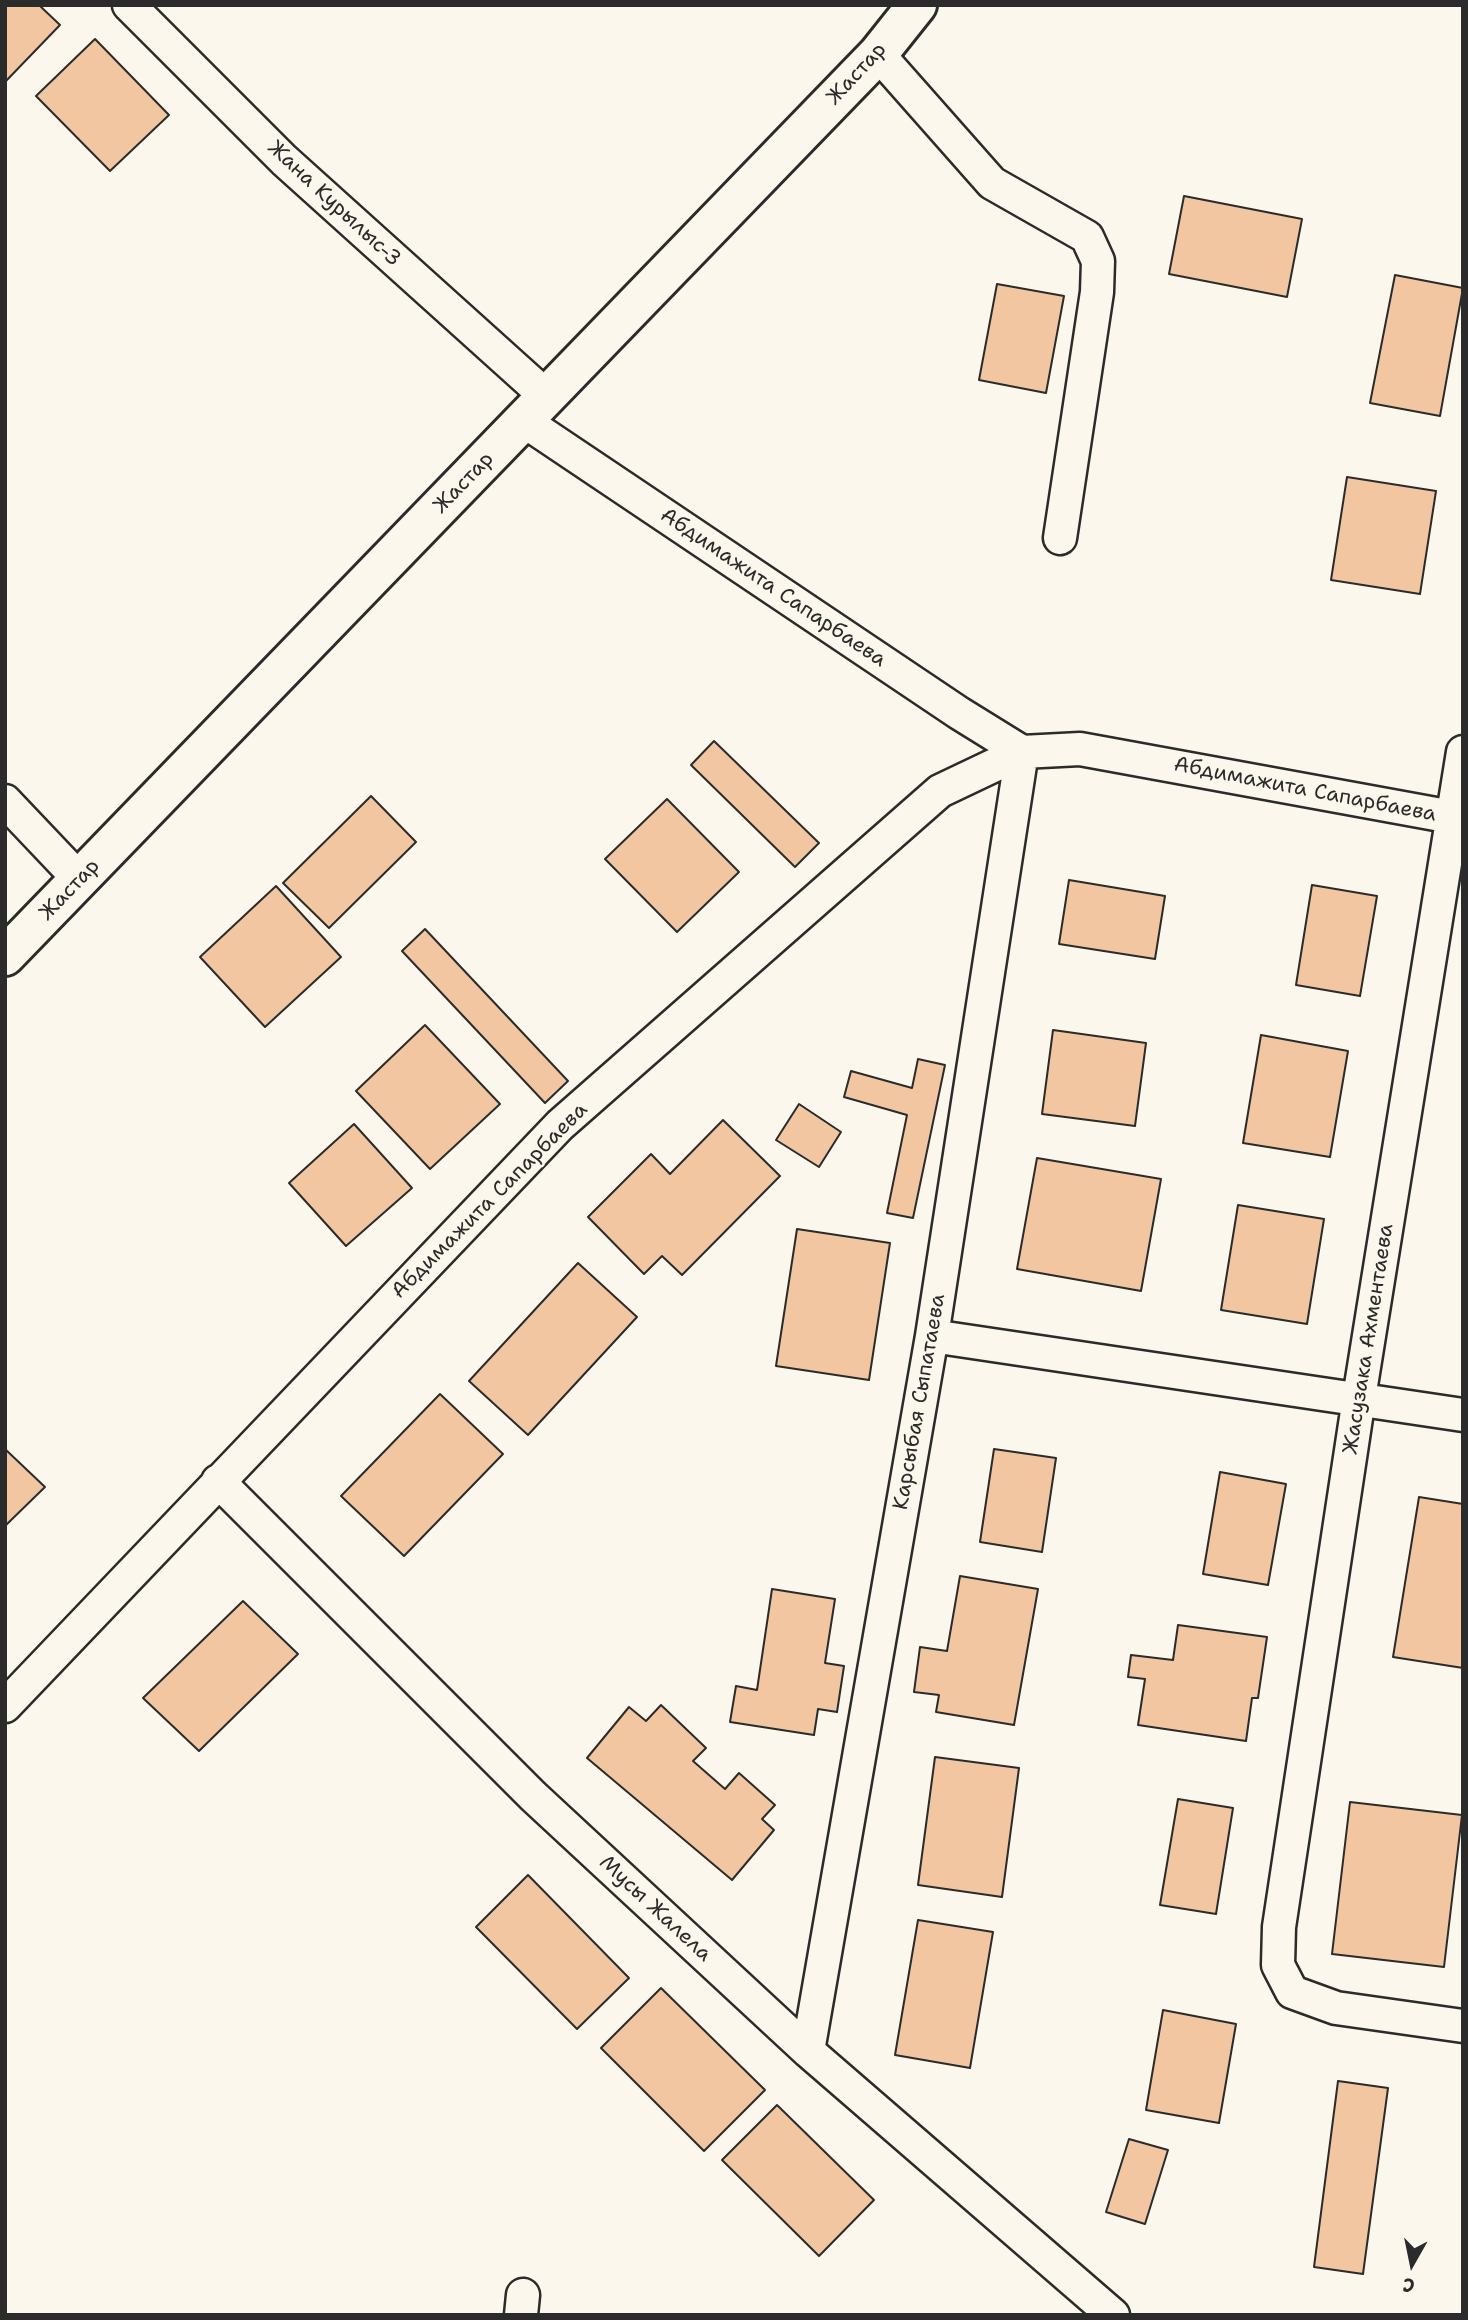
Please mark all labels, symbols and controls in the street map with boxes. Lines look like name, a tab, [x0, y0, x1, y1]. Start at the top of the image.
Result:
street label: Жастар	[822, 38, 892, 110]
street label: Жана Курылыс-3	[262, 136, 406, 272]
street label: Жастар	[429, 447, 499, 519]
street label: Абдимажита Сапарбаева	[655, 503, 891, 673]
street label: Абдимажита Сапарбаева	[1172, 752, 1438, 828]
street label: Жастар	[35, 854, 105, 926]
street label: Абдимажита Сапарбаева	[387, 1098, 593, 1304]
street label: Жасузака Ахментаева	[1338, 1222, 1400, 1456]
street label: Карсыбая Сыпатаева	[889, 1292, 951, 1512]
street label: Мусы Жалела	[594, 1851, 716, 1967]
north arrow	[1377, 2229, 1447, 2299]
text: С	[1401, 2272, 1416, 2298]

